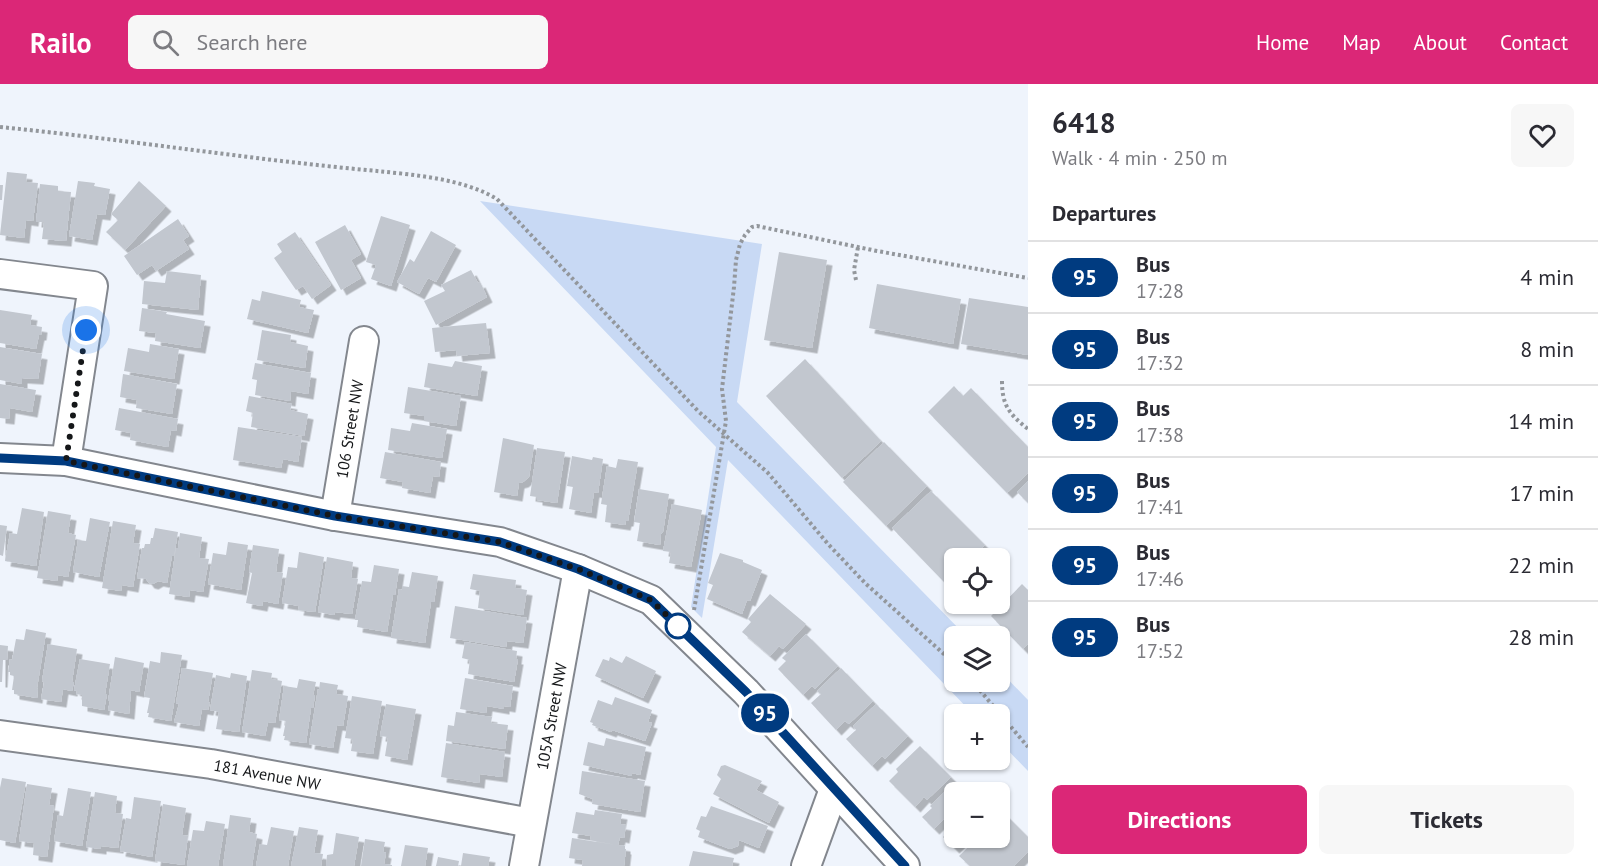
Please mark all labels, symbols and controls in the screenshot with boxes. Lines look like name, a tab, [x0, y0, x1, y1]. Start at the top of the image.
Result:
search box	[128, 15, 548, 69]
text: Railo	[30, 24, 92, 61]
icon: search	[149, 26, 182, 59]
text: Search here	[197, 28, 308, 56]
text: Home	[1256, 29, 1309, 56]
text: Map	[1342, 29, 1381, 56]
text: About	[1414, 29, 1467, 56]
text: Contact	[1500, 29, 1568, 56]
text: 6418	[1052, 104, 1116, 141]
button: heart	[1511, 104, 1574, 167]
text: Walk · 4 min · 250 m	[1052, 145, 1228, 171]
text: Departures	[1052, 199, 1156, 227]
text: Bus	[1136, 250, 1170, 278]
text: 4 min	[1520, 263, 1574, 291]
text: 95	[1073, 264, 1097, 291]
text: 17:28	[1136, 278, 1184, 304]
your location	[71, 315, 101, 345]
text: Bus	[1136, 322, 1170, 350]
text: 8 min	[1520, 335, 1574, 363]
text: 95	[1073, 336, 1097, 363]
text: 17:32	[1136, 350, 1184, 376]
street label: 106 Street NW	[331, 378, 368, 480]
text: Bus	[1136, 394, 1170, 422]
text: 14 min	[1508, 407, 1574, 435]
text: 95	[1073, 408, 1097, 435]
text: 17:38	[1136, 422, 1184, 448]
text: Bus	[1136, 466, 1170, 494]
text: 17 min	[1510, 479, 1574, 507]
text: 95	[1073, 480, 1097, 507]
text: 17:41	[1136, 494, 1184, 520]
text: Bus	[1136, 538, 1170, 566]
map controls	[944, 548, 1010, 848]
button: locate	[944, 548, 1010, 614]
text: 22 min	[1508, 551, 1574, 579]
text: 95	[1073, 552, 1097, 579]
text: 17:46	[1136, 566, 1184, 592]
text: Bus	[1136, 610, 1170, 638]
unlabelled marker	[665, 613, 691, 639]
text: 28 min	[1508, 623, 1574, 651]
text: 95	[1073, 624, 1097, 651]
button: layers	[944, 626, 1010, 692]
text: 17:52	[1136, 638, 1184, 664]
street label: 105A Street NW	[532, 661, 571, 772]
line badge: 95	[738, 694, 792, 732]
text: 95	[753, 700, 777, 727]
button: +	[944, 704, 1010, 770]
street label: 181 Avenue NW	[212, 755, 323, 794]
button: −	[944, 782, 1010, 848]
button: Directions	[1052, 785, 1307, 854]
button: Tickets	[1319, 785, 1574, 854]

